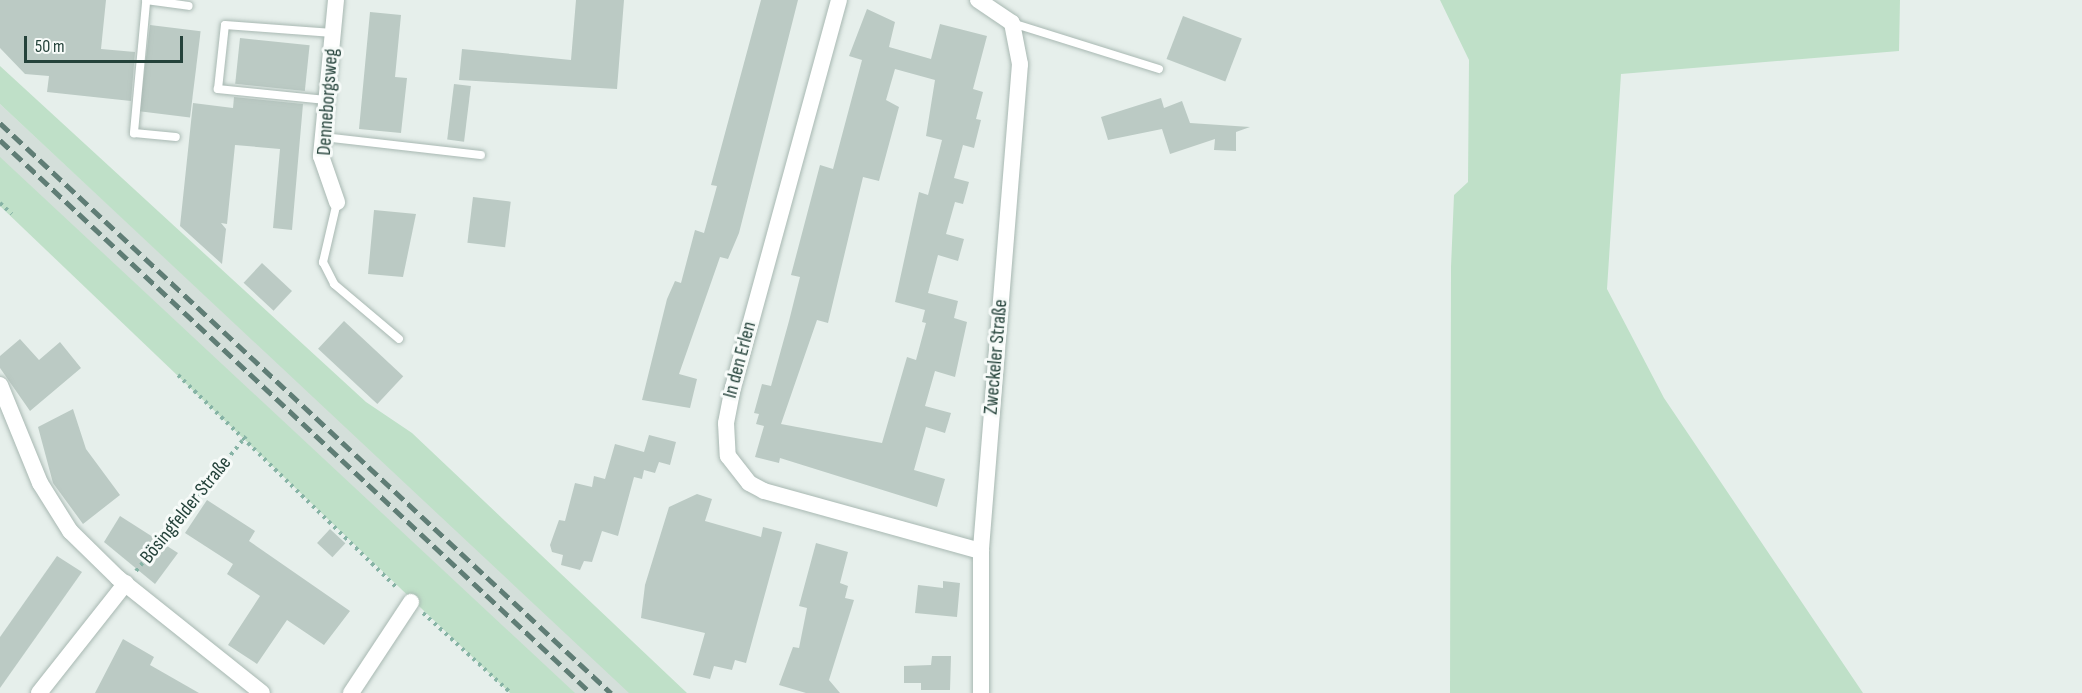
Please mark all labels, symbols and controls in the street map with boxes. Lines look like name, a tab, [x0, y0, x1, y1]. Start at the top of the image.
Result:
scale bar	[27, 24, 186, 62]
text: 50 m	[35, 36, 65, 57]
street label: Denneborgsweg	[312, 48, 344, 156]
street label: Zweckeler Straße	[979, 298, 1013, 416]
street label: In den Erlen	[718, 319, 762, 401]
street label: Bösingfelder Straße	[135, 451, 237, 569]

